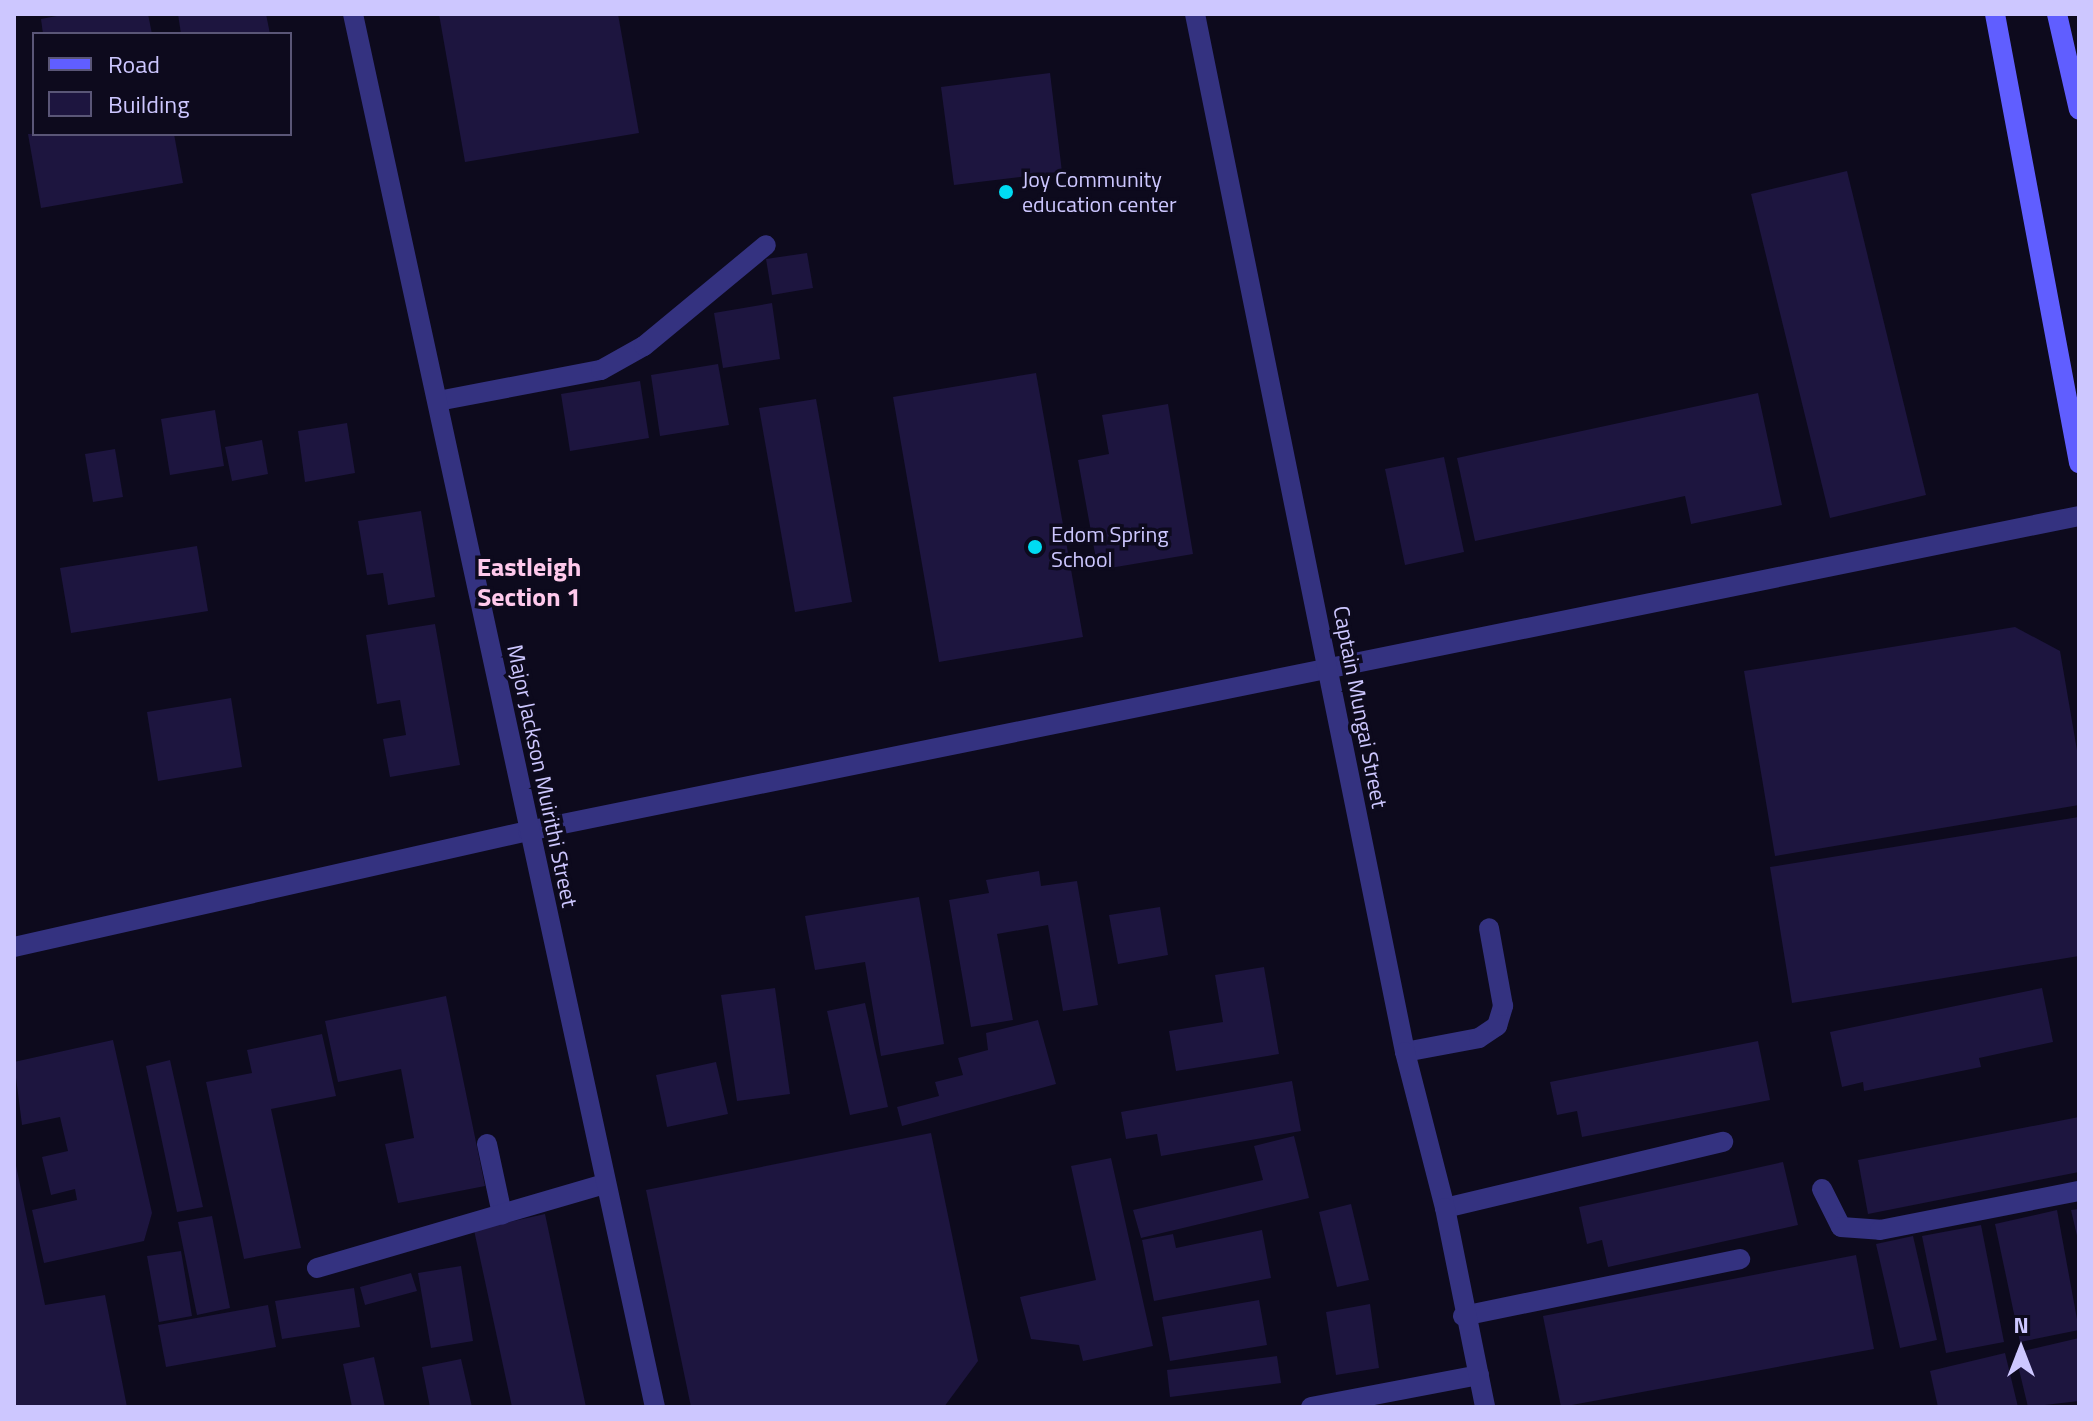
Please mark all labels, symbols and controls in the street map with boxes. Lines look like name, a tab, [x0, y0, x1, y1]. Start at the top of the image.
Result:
legend	[32, 32, 292, 136]
text: Road	[108, 46, 160, 82]
text: Building	[108, 86, 190, 122]
place label: Joy Community education center	[1022, 166, 1177, 218]
marker: Joy Community education center	[997, 183, 1015, 201]
place label: Edom Spring School	[1051, 521, 1169, 572]
marker: Edom Spring School	[1026, 538, 1044, 556]
district label: Eastleigh Section 1	[477, 551, 581, 612]
street label: Captain Mungai Street	[1327, 604, 1393, 810]
street label: Major Jackson Muirithi Street	[501, 642, 583, 910]
text: N	[2013, 1308, 2029, 1342]
north arrow	[1981, 1309, 2061, 1389]

